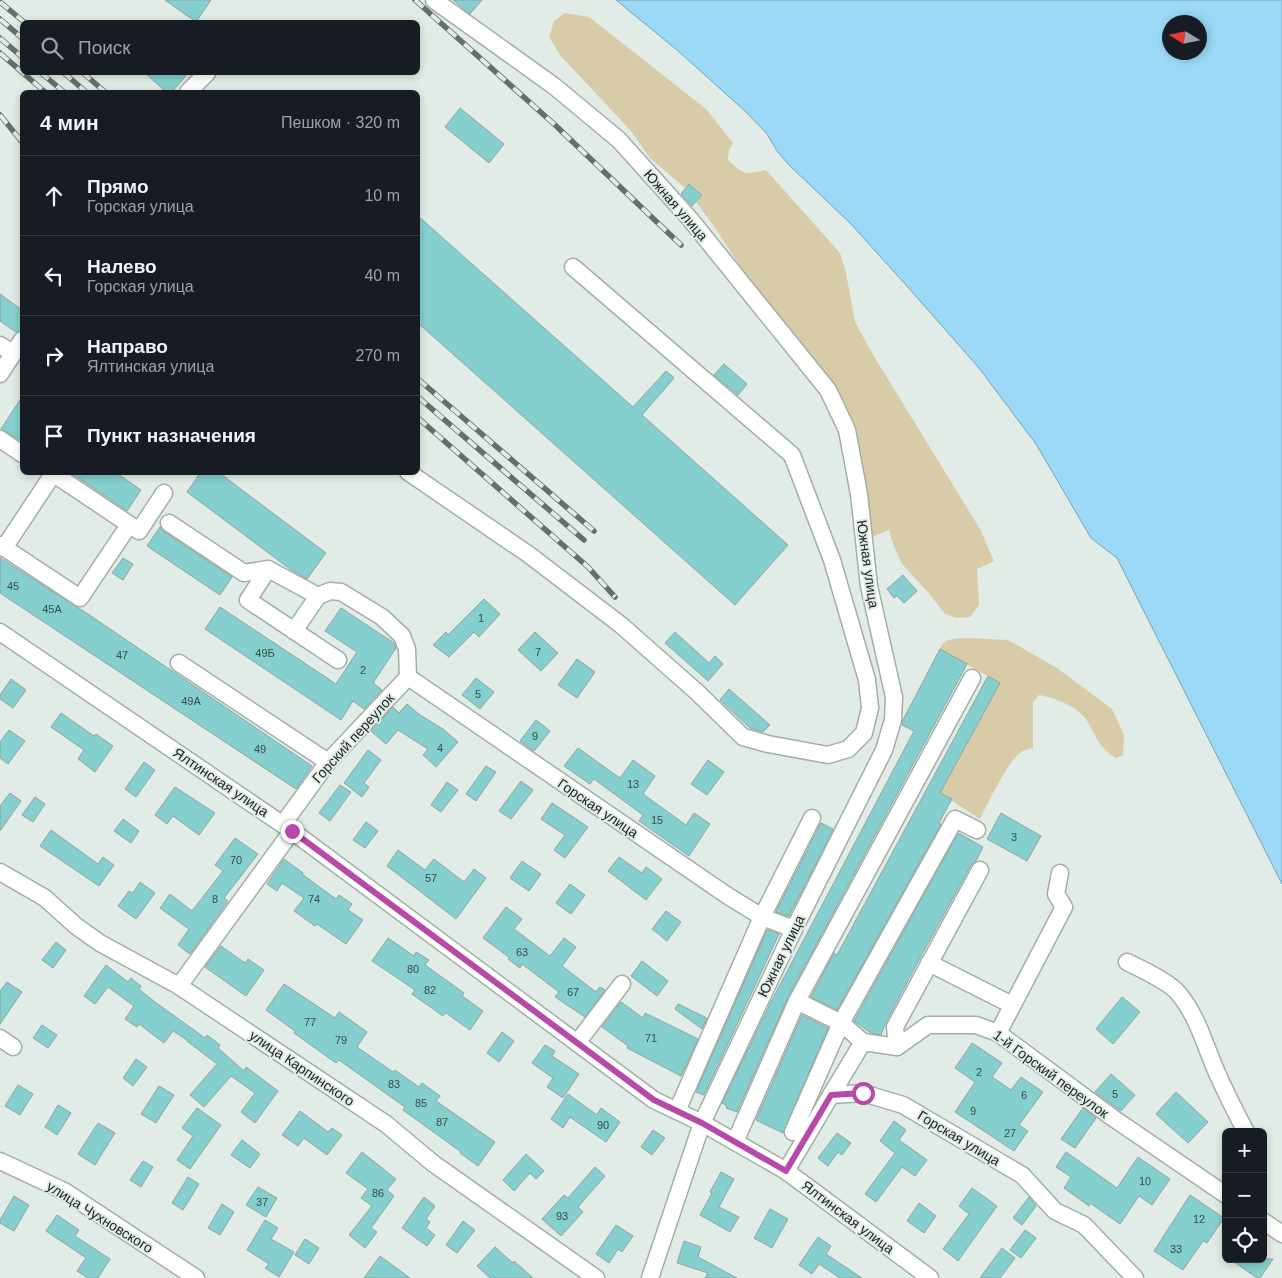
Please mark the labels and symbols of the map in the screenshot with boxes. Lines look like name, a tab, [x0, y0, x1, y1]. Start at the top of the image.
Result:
north arrow	[1162, 15, 1207, 60]
street label: Южная улица	[641, 166, 711, 244]
street label: Южная улица	[854, 519, 882, 609]
house number: 45	[7, 580, 19, 592]
house number: 45А	[42, 603, 62, 615]
house number: 1	[478, 612, 484, 624]
house number: 7	[535, 646, 541, 658]
house number: 49Б	[255, 647, 275, 659]
house number: 47	[116, 649, 128, 661]
house number: 2	[360, 664, 366, 676]
house number: 5	[475, 688, 481, 700]
street label: Горский переулок	[309, 689, 398, 786]
house number: 49А	[181, 695, 201, 707]
house number: 9	[532, 730, 538, 742]
house number: 4	[437, 742, 443, 754]
house number: 49	[254, 743, 266, 755]
street label: Ялтинская улица	[170, 744, 272, 820]
street label: Горская улица	[555, 775, 641, 841]
house number: 13	[627, 778, 639, 790]
house number: 15	[651, 814, 663, 826]
route end	[281, 820, 304, 843]
house number: 3	[1011, 831, 1017, 843]
house number: 70	[230, 854, 242, 866]
house number: 57	[425, 872, 437, 884]
house number: 8	[212, 893, 218, 905]
house number: 74	[308, 893, 320, 905]
street label: Южная улица	[754, 912, 808, 999]
house number: 63	[516, 946, 528, 958]
house number: 80	[407, 963, 419, 975]
house number: 82	[424, 984, 436, 996]
house number: 67	[567, 986, 579, 998]
house number: 77	[304, 1016, 316, 1028]
street label: улица Карпинского	[247, 1027, 358, 1109]
street label: 1-й Горский переулок	[990, 1027, 1113, 1122]
house number: 71	[645, 1032, 657, 1044]
house number: 79	[335, 1034, 347, 1046]
house number: 2	[976, 1066, 982, 1078]
house number: 83	[388, 1078, 400, 1090]
route start	[852, 1082, 875, 1105]
house number: 5	[1112, 1088, 1118, 1100]
house number: 6	[1021, 1089, 1027, 1101]
house number: 85	[415, 1097, 427, 1109]
house number: 9	[970, 1105, 976, 1117]
street label: Горская улица	[915, 1107, 1003, 1169]
house number: 87	[436, 1116, 448, 1128]
house number: 90	[597, 1119, 609, 1131]
house number: 27	[1004, 1127, 1016, 1139]
house number: 10	[1139, 1175, 1151, 1187]
street label: Ялтинская улица	[799, 1177, 897, 1257]
street label: улица Чухновского	[44, 1178, 156, 1256]
house number: 86	[372, 1187, 384, 1199]
house number: 37	[256, 1196, 268, 1208]
house number: 93	[556, 1210, 568, 1222]
house number: 12	[1193, 1213, 1205, 1225]
house number: 33	[1170, 1243, 1182, 1255]

